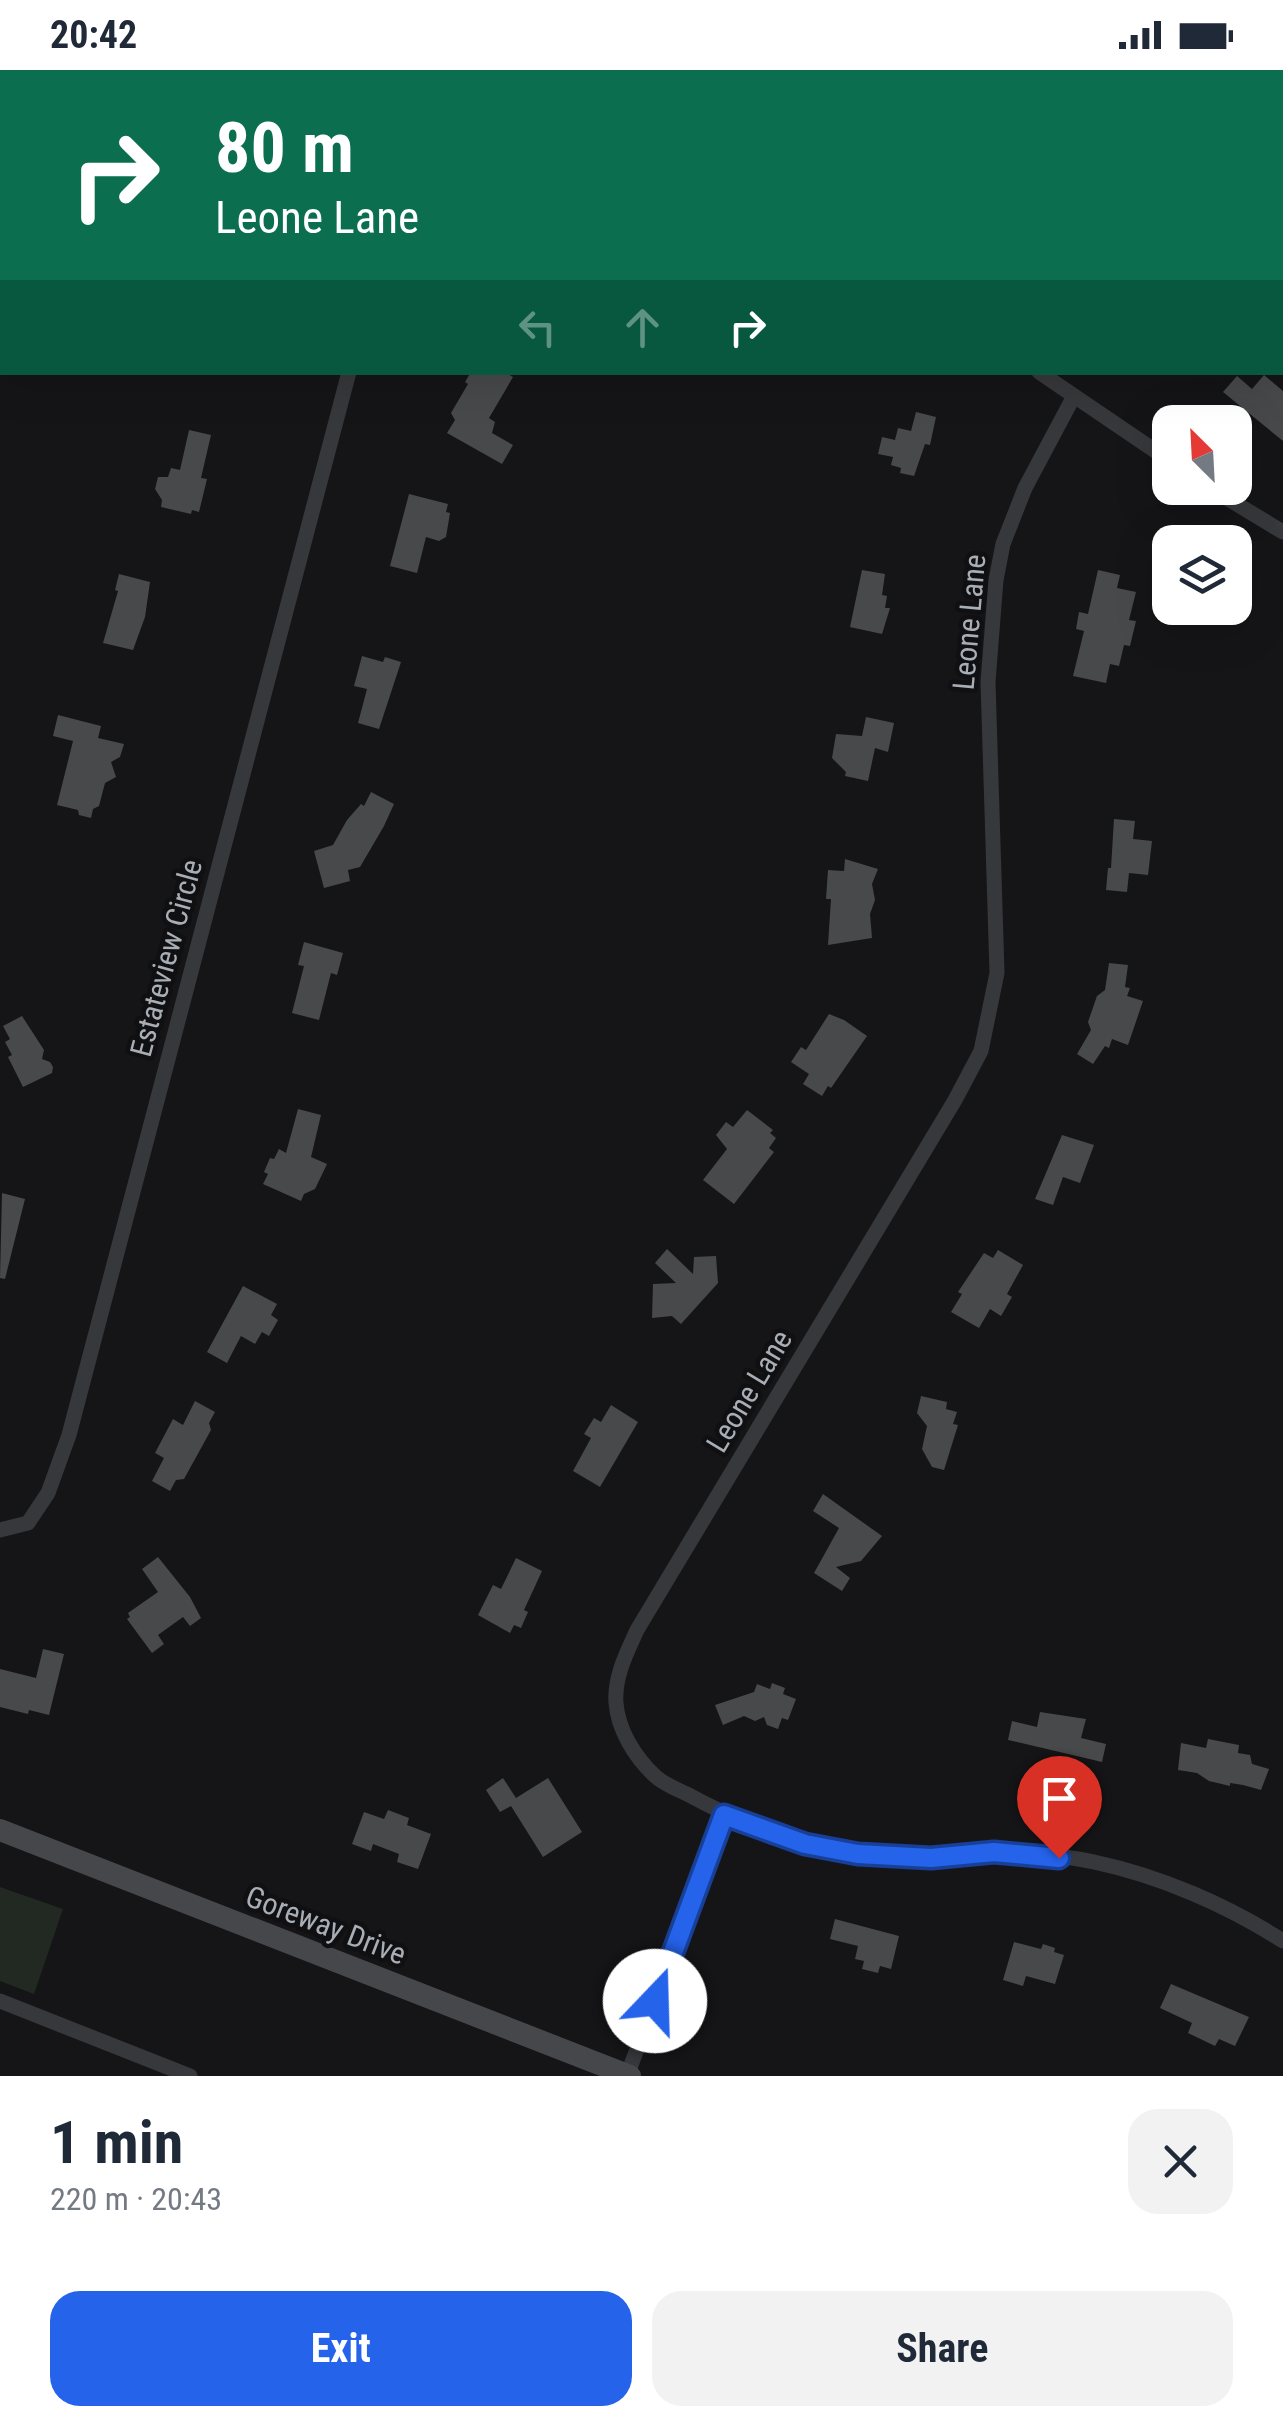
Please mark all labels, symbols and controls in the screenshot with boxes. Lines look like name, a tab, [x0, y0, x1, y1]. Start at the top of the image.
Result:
text: 20:42	[50, 13, 137, 57]
text: 80 m	[215, 107, 354, 189]
icon: right	[50, 110, 180, 240]
text: Leone Lane	[215, 191, 419, 244]
icon: left	[510, 300, 565, 355]
icon: ahead	[615, 300, 670, 355]
icon: right	[720, 300, 775, 355]
north arrow	[1152, 405, 1252, 505]
map controls	[1152, 405, 1252, 625]
button: layers	[1152, 525, 1252, 625]
street label: Leone Lane	[946, 553, 992, 691]
street label: Estateview Circle	[123, 856, 209, 1060]
street label: Leone Lane	[699, 1324, 799, 1458]
pin	[1017, 1756, 1102, 1859]
icon: arrive	[1032, 1771, 1087, 1826]
street label: Goreway Drive	[241, 1878, 411, 1972]
position arrow	[603, 1949, 707, 2053]
text: 1 min	[50, 2107, 183, 2178]
button: close	[1128, 2109, 1233, 2214]
text: 220 m · 20:43	[50, 2180, 222, 2218]
button: Exit	[50, 2291, 632, 2406]
button: Share	[652, 2291, 1233, 2406]

